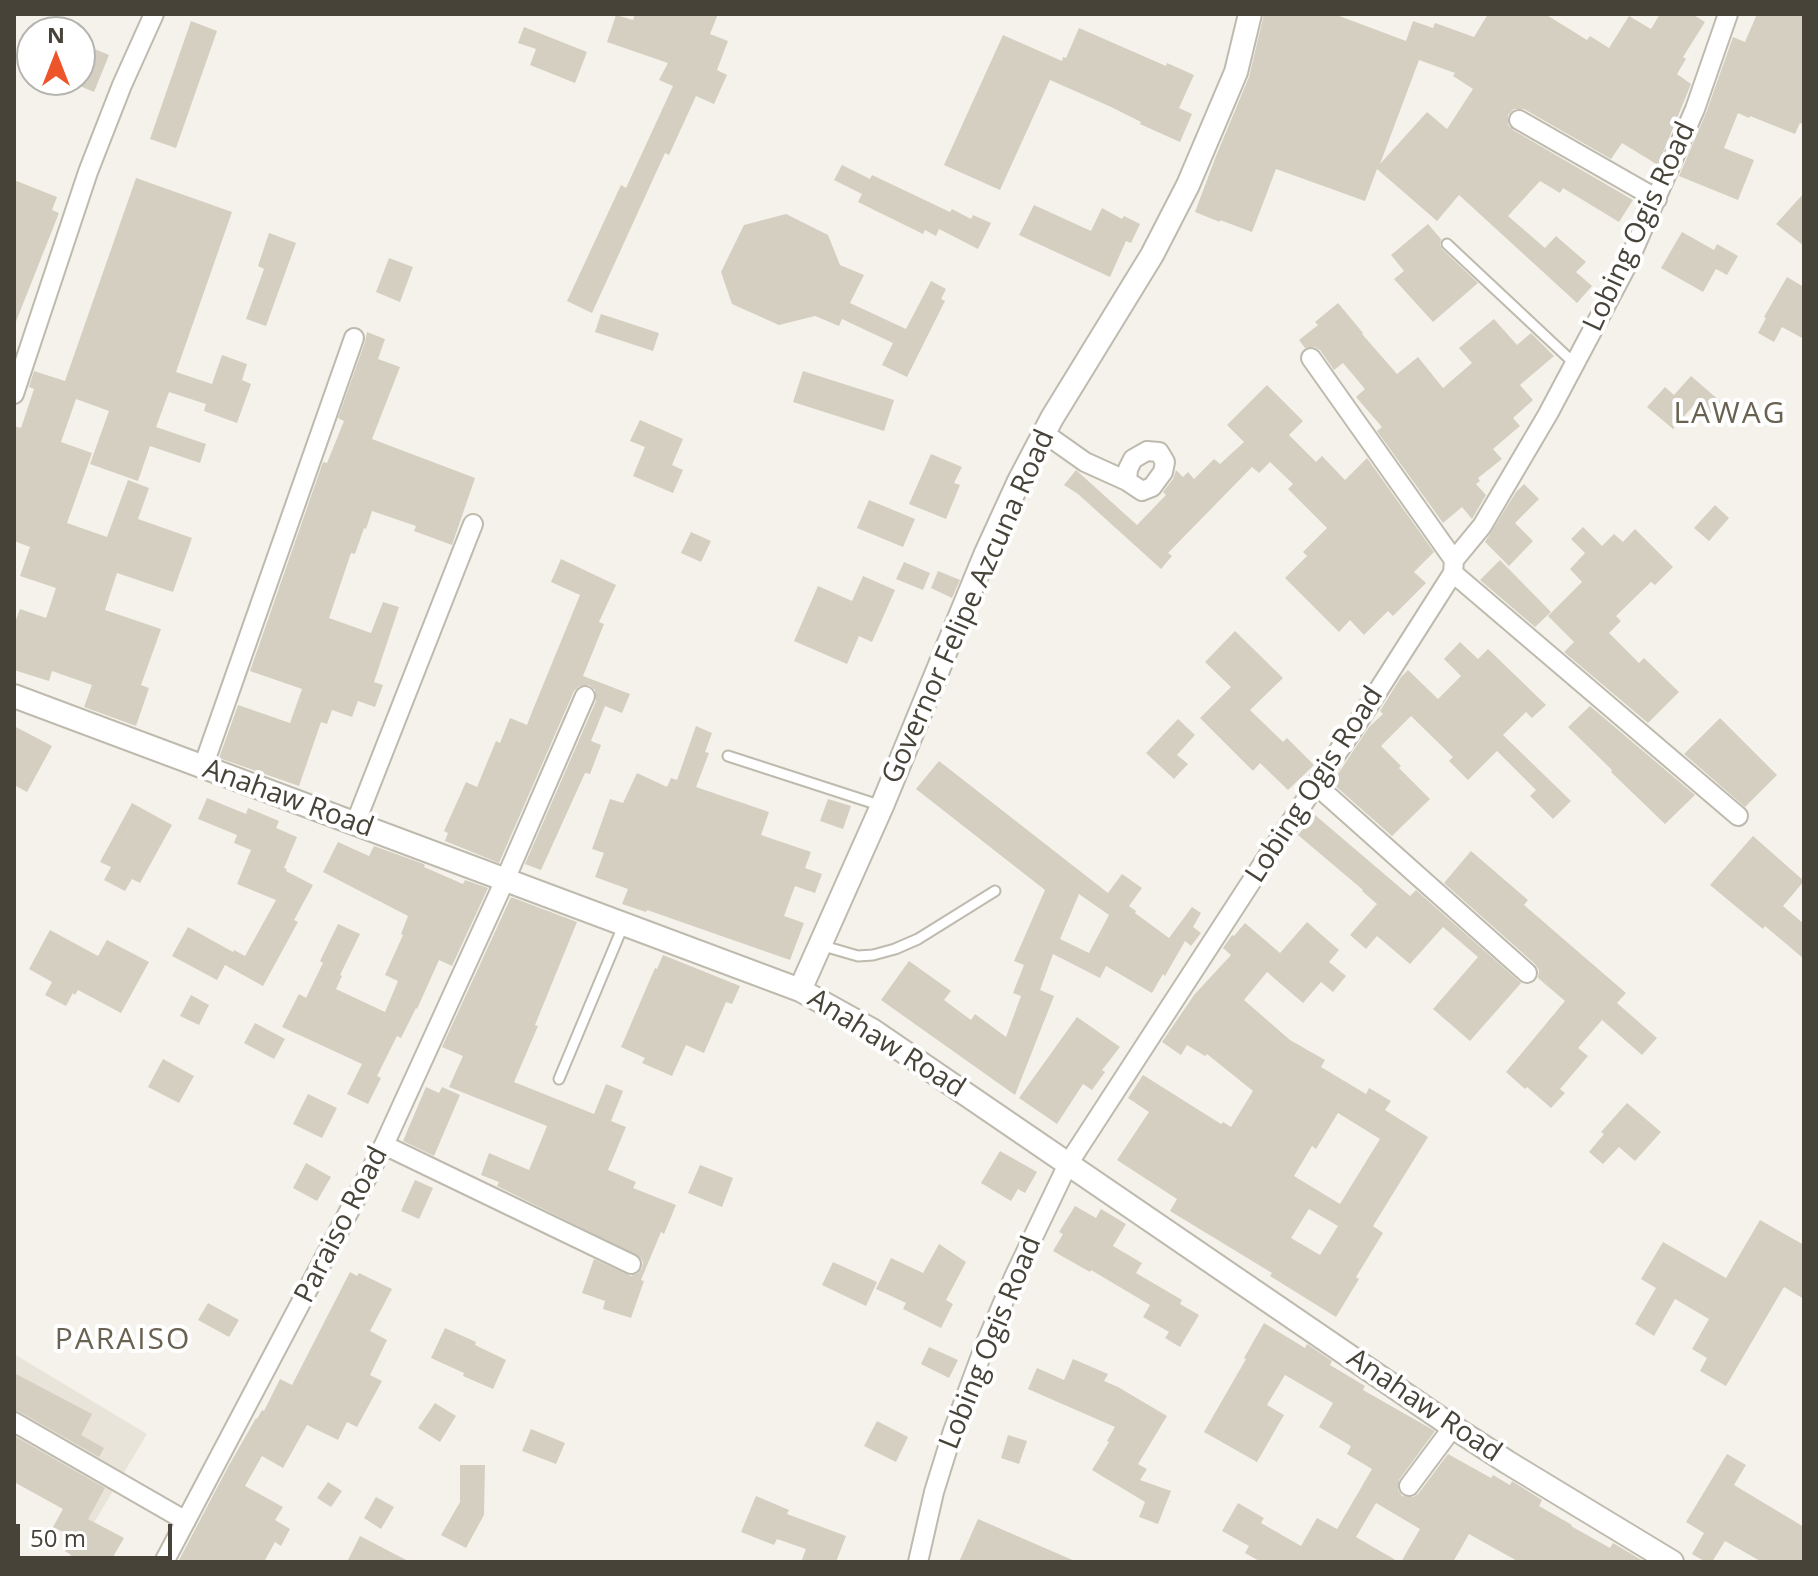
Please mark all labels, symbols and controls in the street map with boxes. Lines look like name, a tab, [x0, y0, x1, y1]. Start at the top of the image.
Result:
north arrow	[16, 16, 96, 96]
text: N	[47, 19, 65, 49]
street label: Lobing Ogis Road	[1577, 117, 1703, 337]
district label: LAWAG	[1673, 396, 1787, 432]
street label: Governor Felipe Azcuna Road	[876, 425, 1062, 789]
street label: Lobing Ogis Road	[1239, 681, 1391, 889]
street label: Anahaw Road	[198, 753, 378, 845]
street label: Anahaw Road	[801, 982, 971, 1106]
street label: Paraiso Road	[288, 1141, 396, 1309]
street label: Lobing Ogis Road	[933, 1232, 1049, 1454]
district label: PARAISO	[55, 1322, 191, 1358]
street label: Anahaw Road	[1340, 1342, 1508, 1470]
scale bar	[20, 1508, 176, 1558]
text: 50 m	[30, 1521, 86, 1554]

